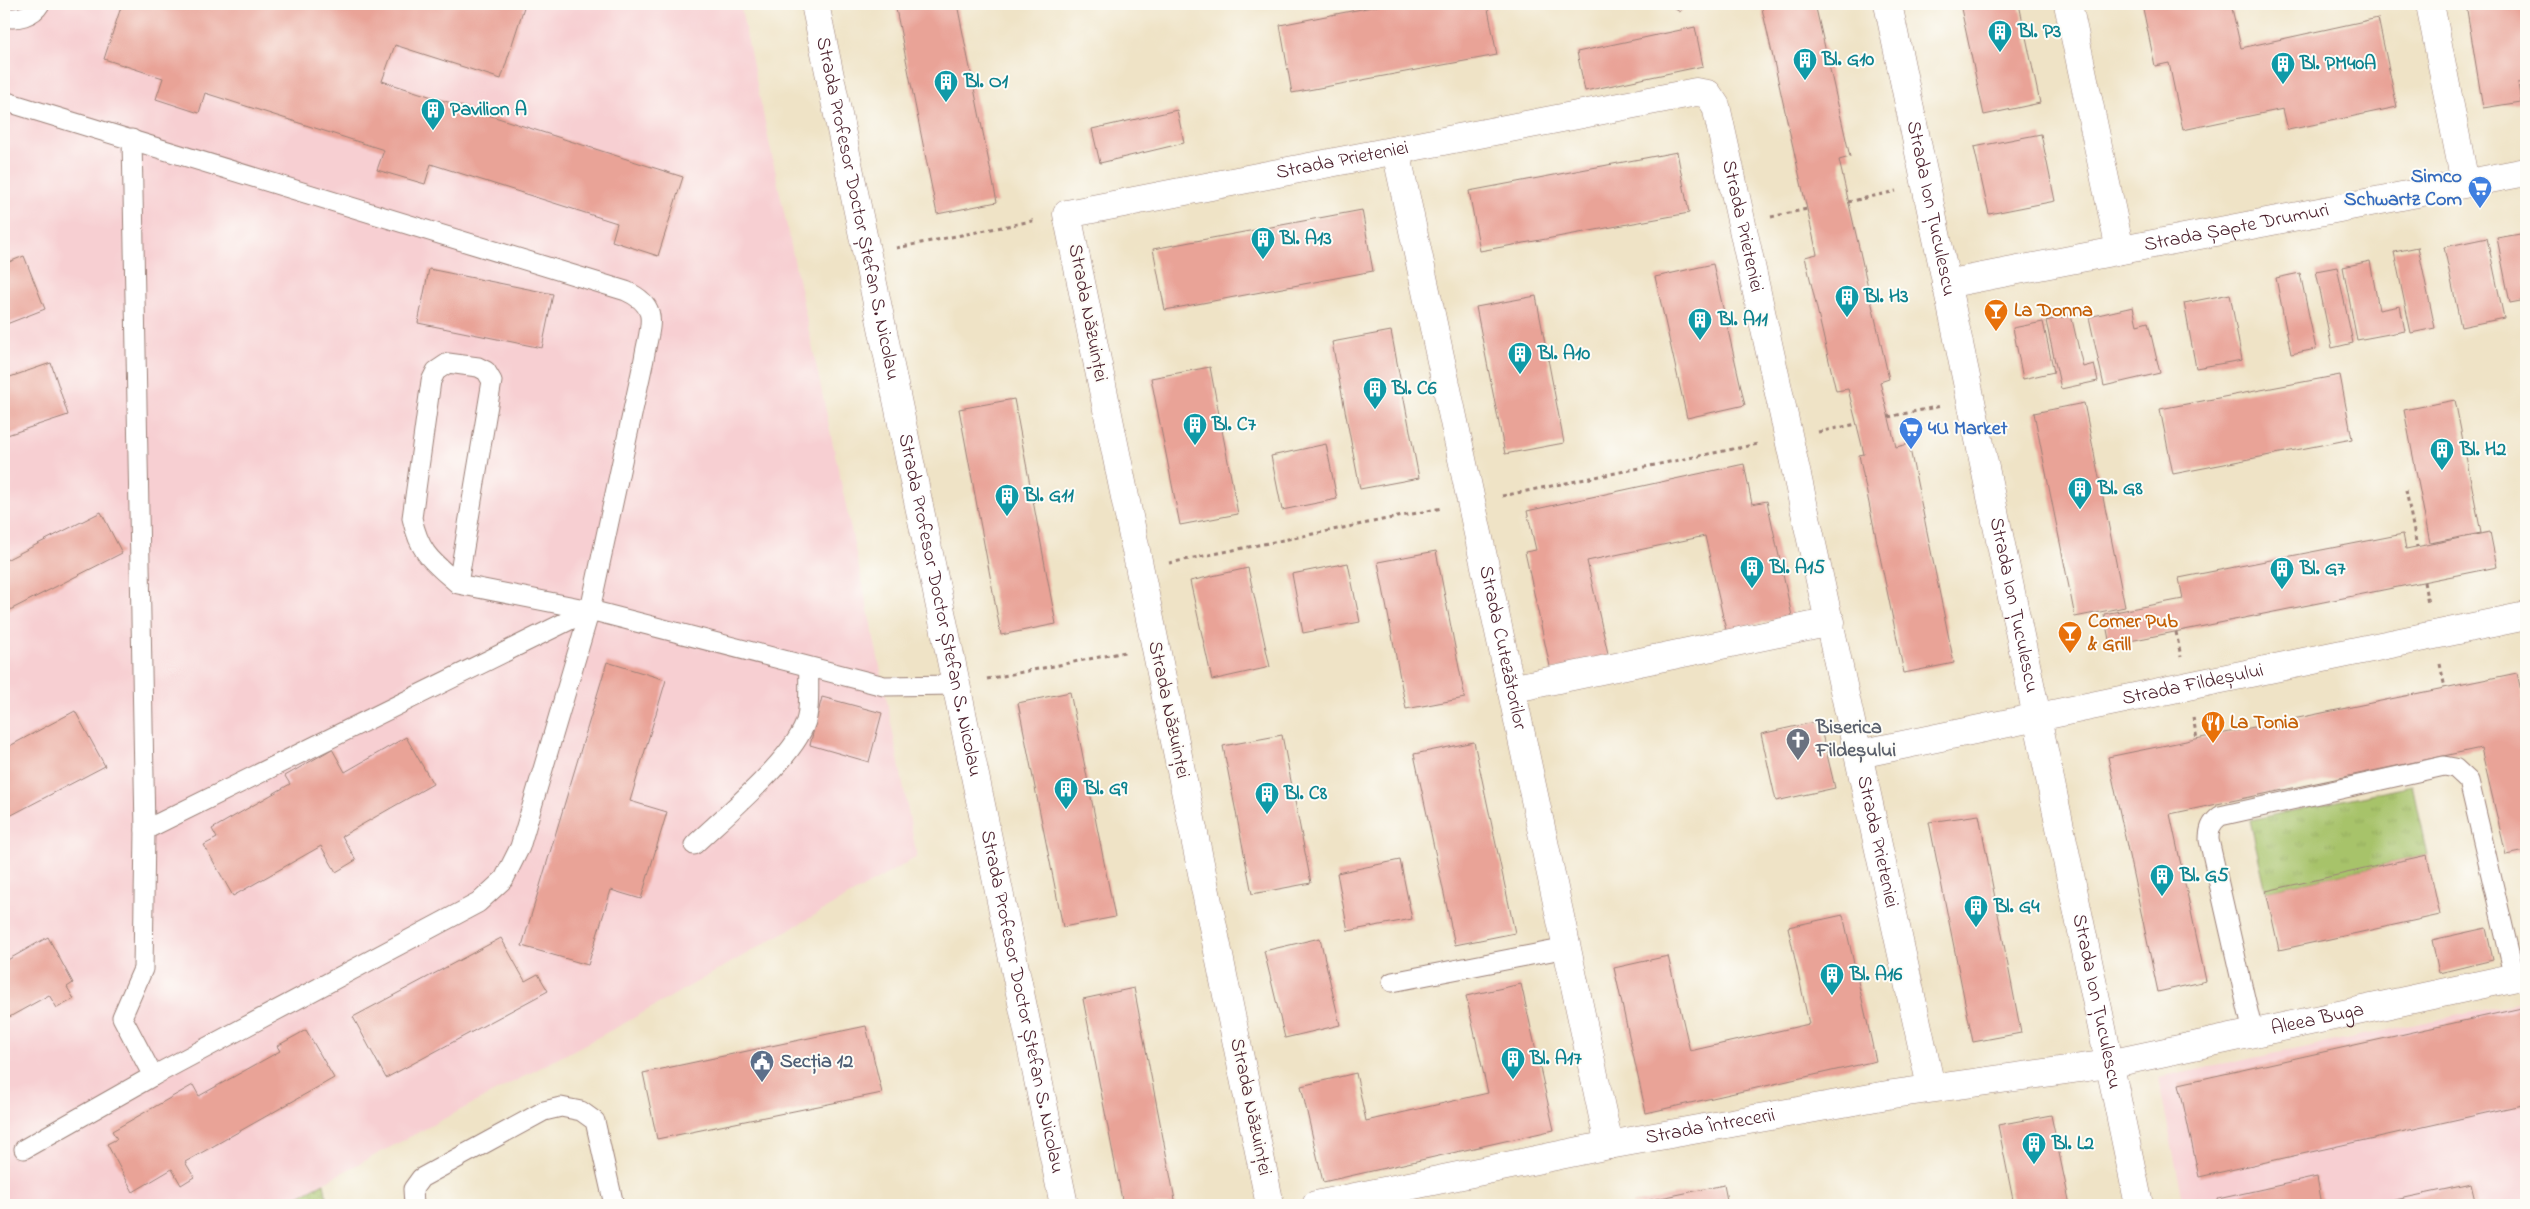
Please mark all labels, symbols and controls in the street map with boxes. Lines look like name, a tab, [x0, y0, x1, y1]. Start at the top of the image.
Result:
place label: Bl. P3	[2017, 18, 2061, 47]
building icon: Bl. P3	[1987, 19, 2013, 53]
street label: Strada Profesor Doctor Ștefan S. Nicolau	[808, 34, 907, 383]
place label: Bl. G10	[1821, 46, 1875, 75]
building icon: Bl. G10	[1792, 47, 1818, 81]
place label: Bl. PM40A	[2299, 50, 2376, 79]
building icon: Bl. PM40A	[2270, 51, 2296, 85]
place label: Bl. O1	[963, 68, 1009, 97]
building icon: Bl. O1	[933, 69, 959, 103]
place label: Pavilion A	[450, 96, 527, 125]
building icon: Pavilion A	[420, 97, 446, 131]
street label: Strada Ion Țuculescu	[1898, 118, 1963, 299]
street label: Strada Prieteniei	[1273, 134, 1411, 188]
street label: Strada Prieteniei	[1714, 157, 1771, 295]
place label: Simco Schwartz Com	[2344, 163, 2462, 215]
supermarket icon: Simco Schwartz Com	[2467, 175, 2493, 209]
street label: Strada Șapte Drumuri	[2142, 196, 2332, 260]
place label: Bl. A13	[1279, 225, 1332, 254]
building icon: Bl. A13	[1250, 226, 1276, 260]
street label: Strada Năzuinței	[1059, 242, 1115, 384]
place label: Bl. H3	[1863, 283, 1909, 312]
building icon: Bl. H3	[1834, 284, 1860, 318]
place label: La Donna	[2014, 297, 2093, 326]
bar icon: La Donna	[1983, 298, 2009, 332]
place label: Bl. A11	[1717, 306, 1768, 335]
building icon: Bl. A11	[1687, 307, 1713, 341]
place label: Bl. A10	[1537, 340, 1590, 369]
building icon: Bl. A10	[1507, 341, 1533, 375]
place label: Bl. C6	[1391, 375, 1437, 404]
building icon: Bl. C6	[1362, 376, 1388, 410]
place label: Bl. C7	[1211, 411, 1257, 440]
building icon: Bl. C7	[1182, 412, 1208, 446]
place label: 4U Market	[1928, 415, 2008, 444]
supermarket icon: 4U Market	[1898, 416, 1924, 450]
street label: Strada Profesor Doctor Ștefan S. Nicolau	[890, 431, 989, 779]
place label: Bl. H2	[2459, 436, 2506, 465]
building icon: Bl. H2	[2429, 437, 2455, 471]
place label: Bl. G8	[2097, 475, 2143, 504]
building icon: Bl. G8	[2067, 476, 2093, 510]
place label: Bl. G11	[1023, 482, 1075, 511]
building icon: Bl. G11	[994, 483, 1020, 517]
street label: Strada Ion Țuculescu	[1981, 515, 2046, 695]
place label: Bl. A15	[1769, 554, 1825, 583]
building icon: Bl. A15	[1739, 555, 1765, 589]
place label: Bl. G7	[2299, 555, 2346, 584]
building icon: Bl. G7	[2269, 556, 2295, 590]
street label: Strada Cutezătorilor	[1471, 563, 1534, 733]
place label: Corner Pub & Grill	[2087, 608, 2178, 660]
bar icon: Corner Pub & Grill	[2057, 620, 2083, 654]
street label: Strada Năzuinței	[1139, 639, 1197, 781]
street label: Strada Fildeșului	[2120, 656, 2266, 714]
place label: La Tonia	[2230, 709, 2299, 738]
restaurant icon: La Tonia	[2200, 710, 2226, 744]
place label: Biserica Fildeșului	[1815, 714, 1896, 766]
church icon: Biserica Fildeșului	[1785, 727, 1811, 761]
street label: Strada Prieteniei	[1849, 773, 1906, 910]
place label: Bl. G9	[1083, 775, 1128, 804]
building icon: Bl. G9	[1053, 776, 1079, 810]
place label: Bl. C8	[1283, 780, 1328, 809]
building icon: Bl. C8	[1254, 781, 1280, 815]
street label: Strada Profesor Doctor Ștefan S. Nicolau	[972, 828, 1072, 1176]
place label: Bl. G5	[2179, 862, 2229, 891]
building icon: Bl. G5	[2149, 863, 2175, 897]
place label: Bl. G4	[1993, 893, 2040, 922]
building icon: Bl. G4	[1963, 894, 1989, 928]
street label: Strada Ion Țuculescu	[2064, 911, 2129, 1092]
place label: Bl. A16	[1849, 961, 1902, 990]
building icon: Bl. A16	[1819, 962, 1845, 996]
street label: Aleea Buga	[2269, 995, 2367, 1043]
street label: Strada Năzuinței	[1221, 1036, 1279, 1178]
place label: Bl. A17	[1529, 1045, 1582, 1074]
building icon: Bl. A17	[1500, 1046, 1526, 1080]
place label: Secția 12	[780, 1048, 853, 1077]
public building icon: Secția 12	[749, 1049, 775, 1083]
street label: Strada Întrecerii	[1643, 1101, 1778, 1153]
place label: Bl. L2	[2051, 1130, 2094, 1159]
building icon: Bl. L2	[2021, 1131, 2047, 1165]

